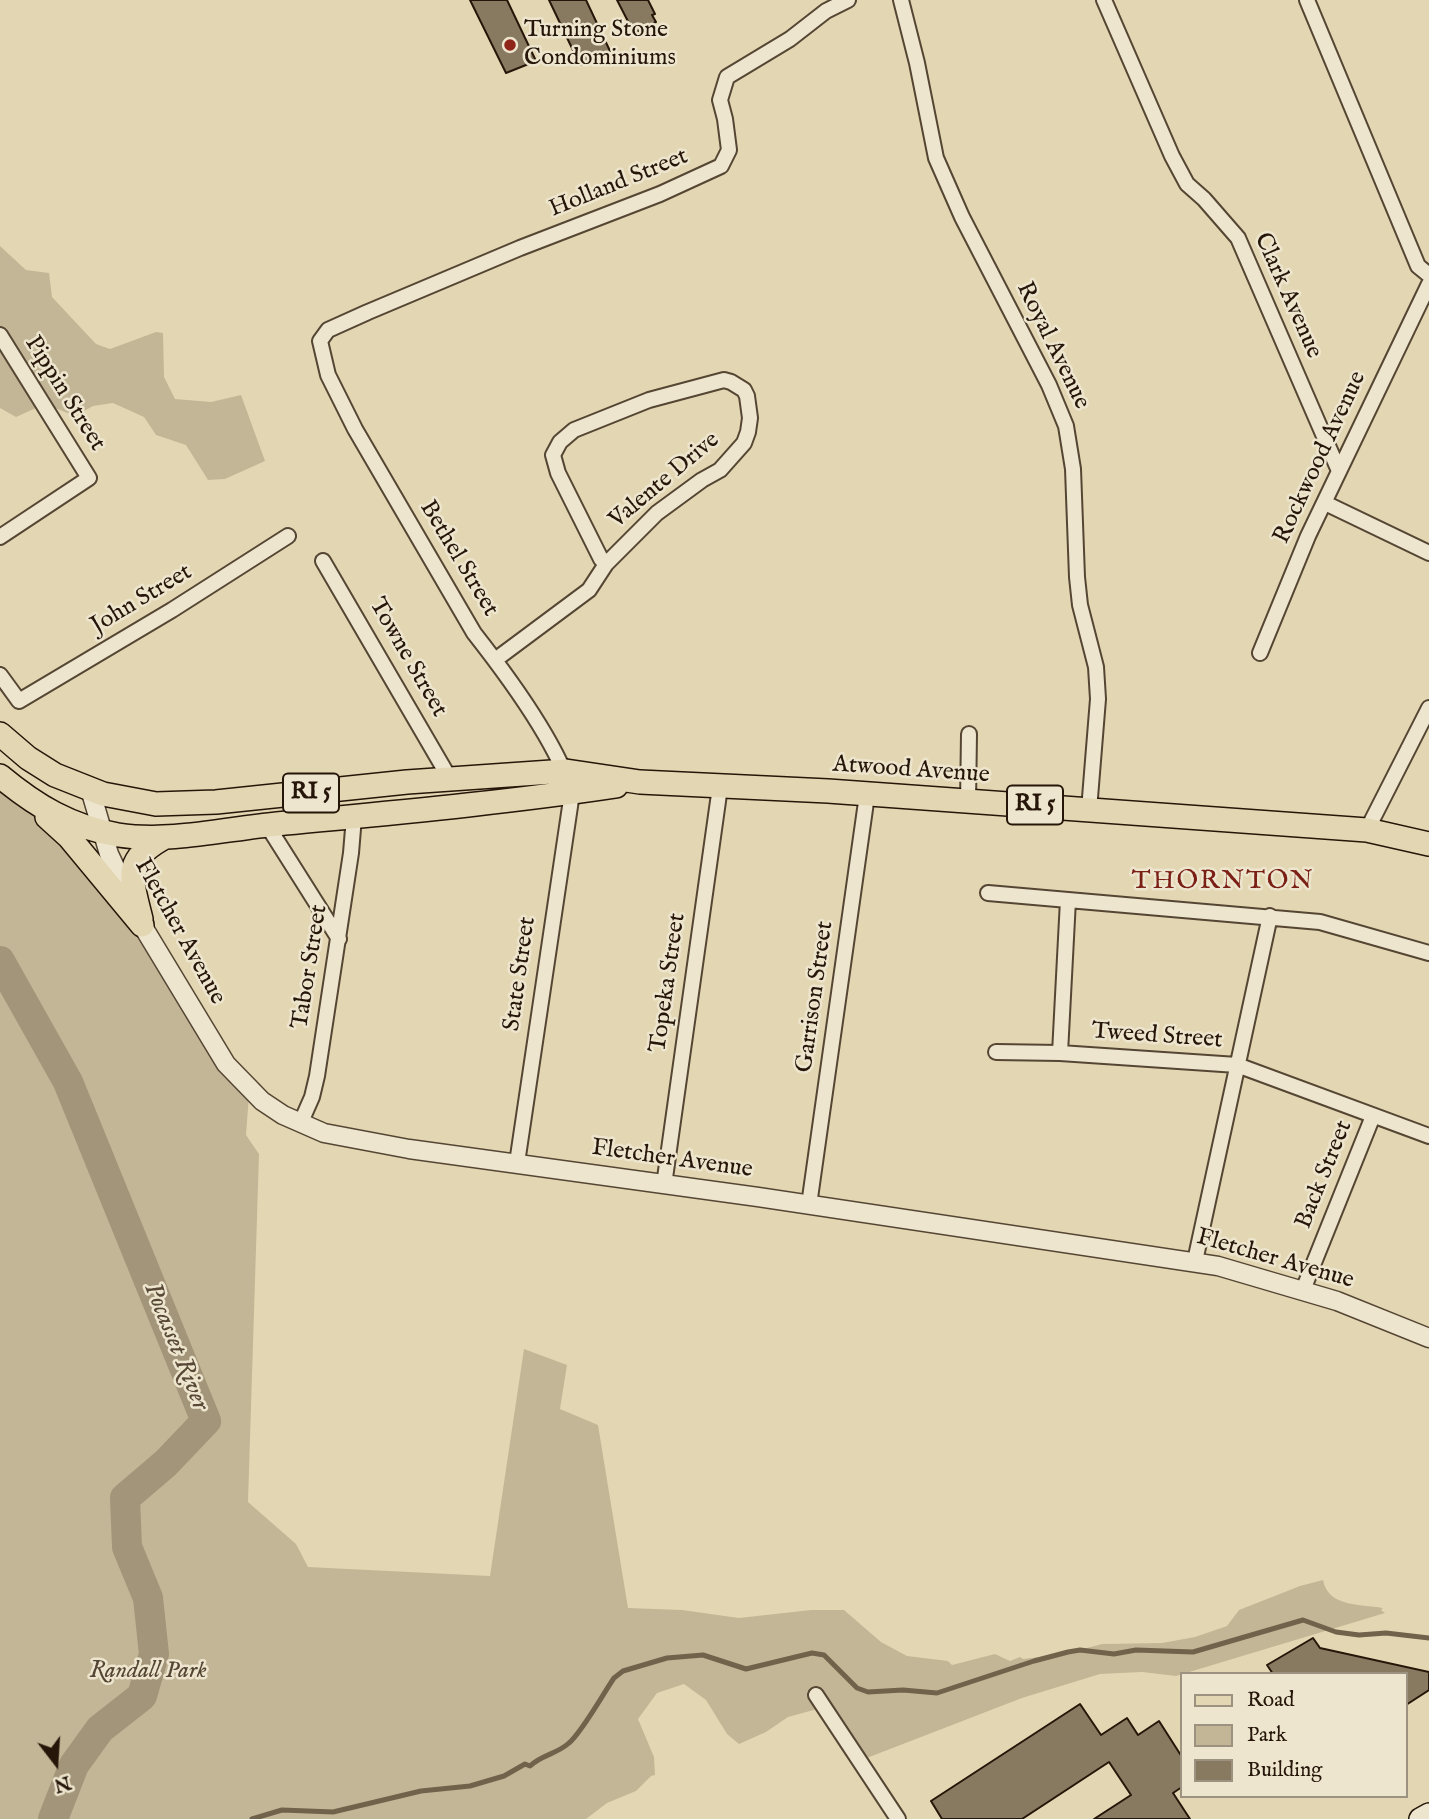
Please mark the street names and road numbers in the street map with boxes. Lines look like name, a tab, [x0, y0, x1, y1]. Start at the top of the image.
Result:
street label: Holland Street	[545, 143, 693, 225]
street label: Clark Avenue	[1247, 229, 1327, 363]
street label: Royal Avenue	[1009, 278, 1095, 414]
street label: Pippin Street	[17, 331, 111, 457]
street label: Rockwood Avenue	[1268, 367, 1374, 549]
street label: Valente Drive	[604, 427, 726, 535]
street label: Bethel Street	[412, 496, 504, 622]
street label: John Street	[86, 559, 198, 641]
street label: Towne Street	[361, 593, 453, 723]
street label: Atwood Avenue	[832, 751, 990, 791]
road number: RI 5	[283, 774, 339, 813]
road number: RI 5	[1007, 786, 1063, 824]
street label: Fletcher Avenue	[127, 854, 231, 1010]
street label: Tabor Street	[287, 903, 335, 1031]
street label: Topeka Street	[645, 911, 693, 1055]
street label: State Street	[499, 915, 543, 1033]
street label: Garrison Street	[791, 920, 841, 1074]
street label: Tweed Street	[1091, 1018, 1223, 1056]
street label: Back Street	[1290, 1117, 1360, 1233]
street label: Fletcher Avenue	[590, 1134, 754, 1186]
street label: Fletcher Avenue	[1193, 1224, 1357, 1296]

